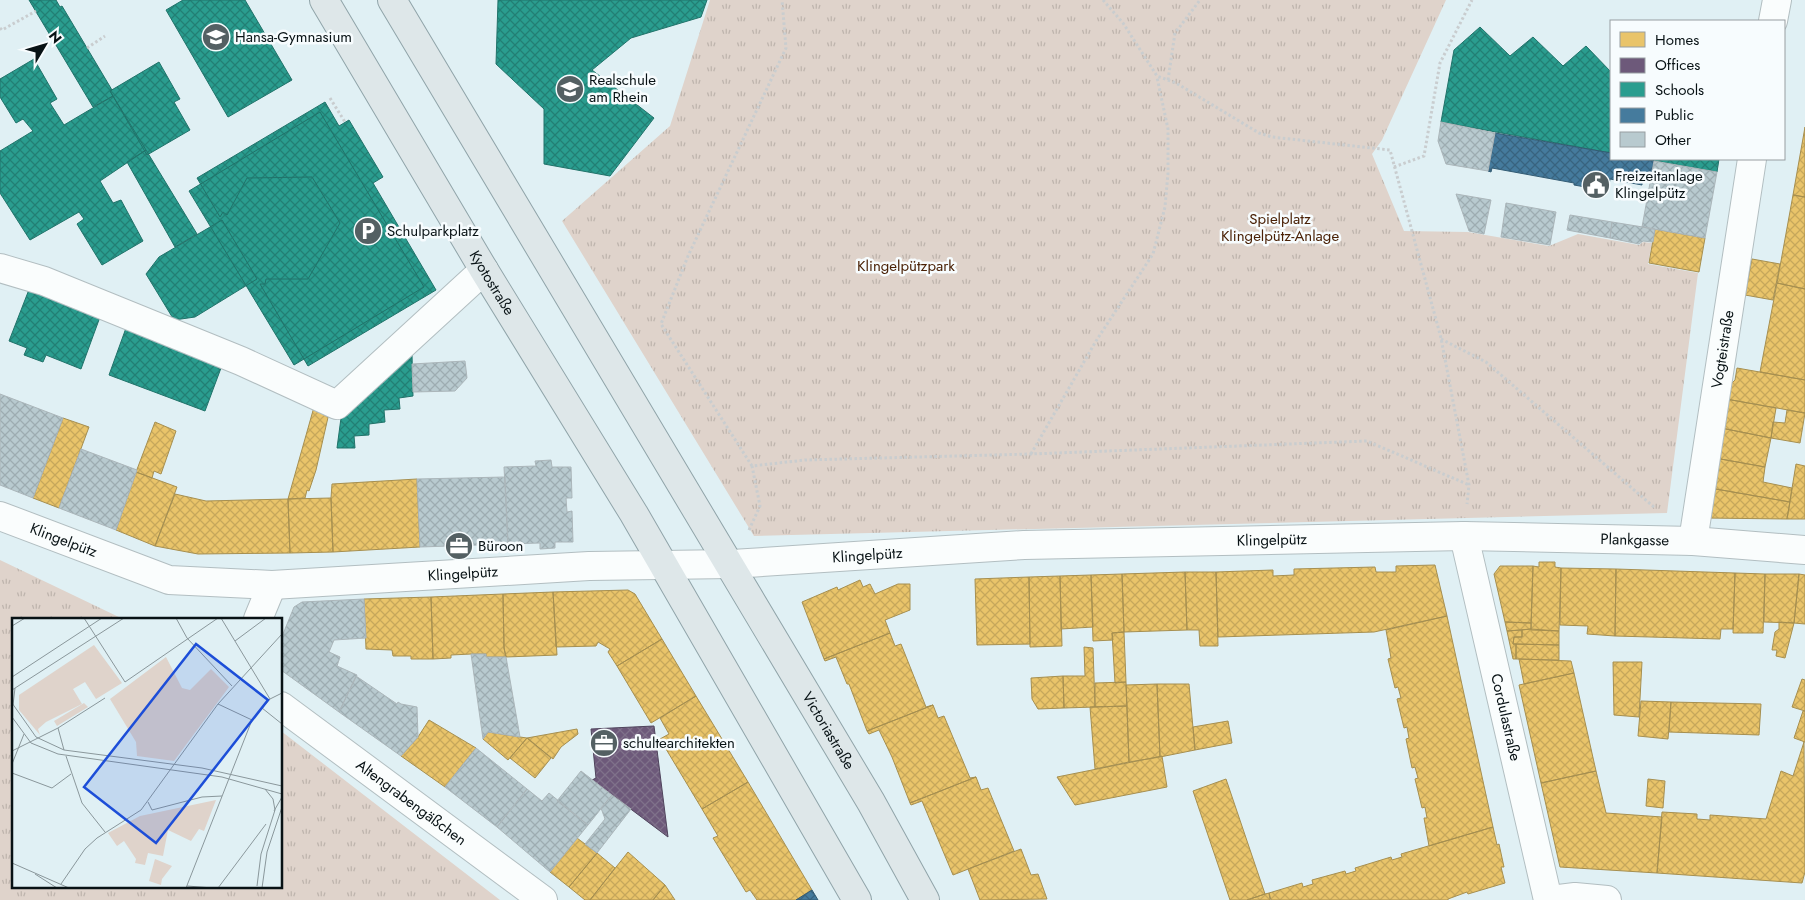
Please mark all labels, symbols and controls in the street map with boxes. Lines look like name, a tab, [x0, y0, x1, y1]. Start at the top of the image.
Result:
north arrow	[20, 20, 70, 70]
legend	[1610, 20, 1785, 160]
school or university icon: Hansa-Gymnasium	[201, 22, 231, 52]
text: N	[44, 26, 67, 48]
place label: Hansa-Gymnasium	[235, 26, 352, 48]
text: Homes	[1655, 29, 1699, 51]
text: Offices	[1655, 54, 1700, 76]
place label: Realschule am Rhein	[589, 69, 656, 108]
school or university icon: Realschule am Rhein	[555, 74, 585, 104]
text: Schools	[1655, 79, 1704, 101]
text: Public	[1655, 104, 1694, 126]
text: Other	[1655, 129, 1692, 151]
place label: Freizeitanlage Klingelpütz	[1615, 165, 1703, 204]
public building icon: Freizeitanlage Klingelpütz	[1581, 170, 1611, 200]
park label: Spielplatz Klingelpütz-Anlage	[1221, 208, 1339, 247]
parking icon: Schulparkplatz	[353, 216, 383, 246]
place label: Schulparkplatz	[387, 220, 479, 242]
street label: Kyotostraße	[464, 246, 520, 320]
park label: Klingelpützpark	[857, 255, 955, 277]
street label: Vogteistraße	[1706, 308, 1740, 390]
street label: Klingelpütz	[27, 517, 101, 563]
street label: Klingelpütz	[1236, 528, 1307, 552]
street label: Plankgasse	[1600, 528, 1670, 551]
office icon: Büroon	[444, 531, 474, 561]
place label: Büroon	[478, 535, 523, 557]
street label: Klingelpütz	[831, 542, 903, 568]
street label: Klingelpütz	[427, 560, 499, 587]
inset map	[12, 618, 282, 888]
street label: Cordulastraße	[1485, 671, 1527, 763]
street label: Victoriastraße	[797, 687, 860, 774]
office icon: schultearchitekten	[589, 728, 619, 758]
place label: schultearchitekten	[623, 732, 735, 754]
street label: Altengrabengäßchen	[351, 754, 471, 851]

